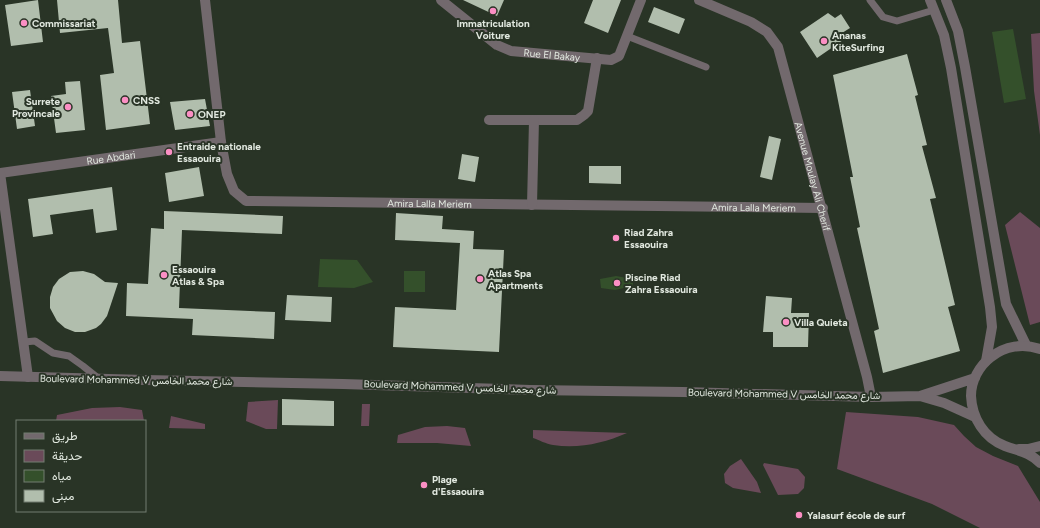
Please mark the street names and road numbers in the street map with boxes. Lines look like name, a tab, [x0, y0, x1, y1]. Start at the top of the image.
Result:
street label: Rue El Bakay	[523, 46, 581, 64]
street label: Avenue Moulay Ali Cherif	[792, 120, 834, 233]
street label: Rue Abdari	[86, 148, 136, 167]
street label: Amira Lalla Meriem	[387, 196, 472, 210]
street label: Amira Lalla Meriem	[711, 200, 796, 214]
street label: Boulevard Mohammed V شارع محمد الخامس	[40, 372, 233, 388]
street label: Boulevard Mohammed V شارع محمد الخامس	[364, 377, 557, 397]
street label: Boulevard Mohammed V شارع محمد الخامس	[688, 386, 881, 402]

